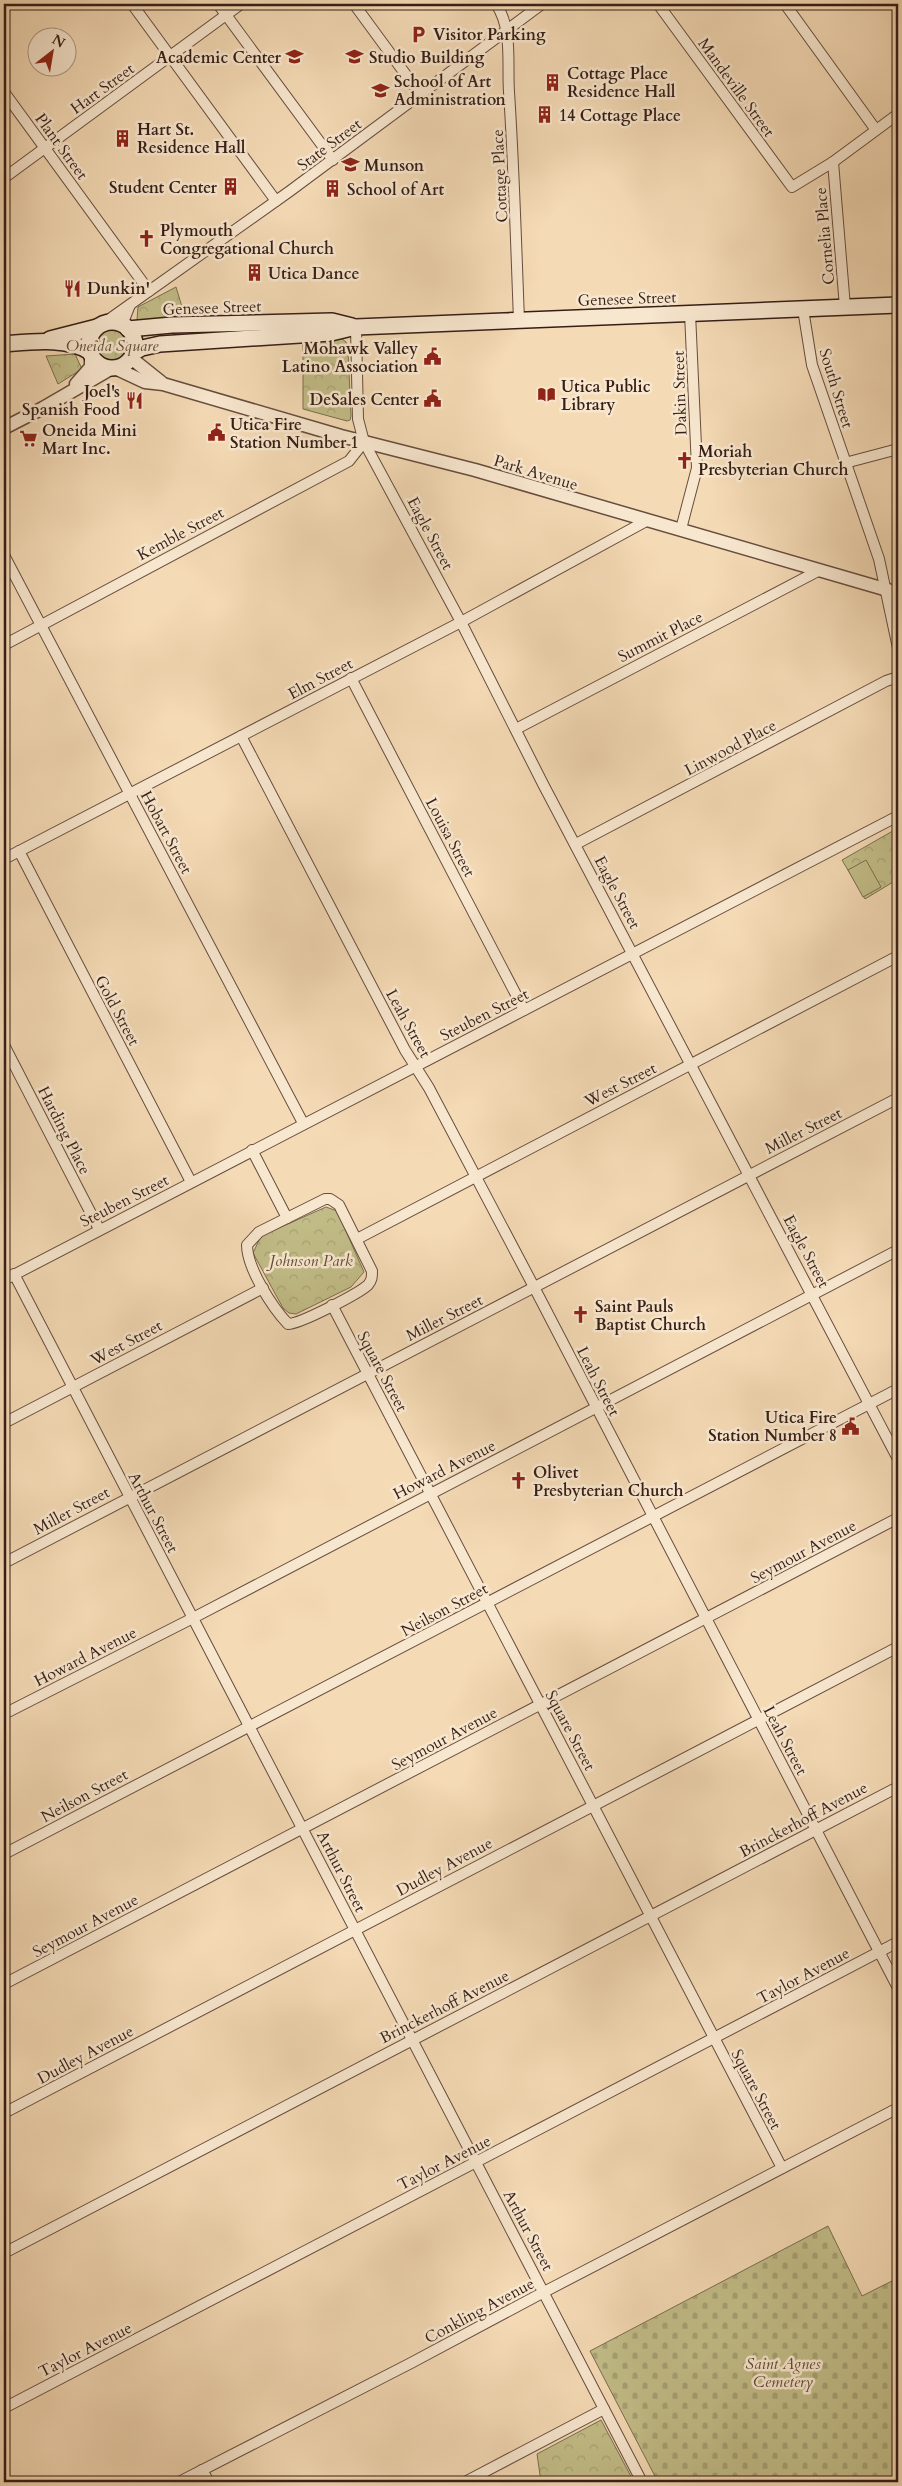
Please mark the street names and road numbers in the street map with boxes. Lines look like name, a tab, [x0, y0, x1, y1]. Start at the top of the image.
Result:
street label: Mandeville Street	[693, 34, 780, 142]
street label: Hart Street	[66, 58, 139, 119]
street label: Plant Street	[30, 109, 93, 184]
street label: State Street	[293, 113, 366, 176]
street label: Cottage Place	[487, 129, 513, 223]
street label: Cornelia Place	[810, 186, 840, 286]
street label: Genesee Street	[577, 286, 677, 312]
street label: Genesee Street	[162, 295, 262, 321]
street label: South Street	[814, 346, 859, 431]
street label: Dakin Street	[668, 350, 692, 436]
street label: Park Avenue	[491, 450, 581, 496]
street label: Eagle Street	[402, 493, 459, 574]
street label: Kemble Street	[133, 502, 228, 566]
street label: Summit Place	[614, 606, 707, 668]
street label: Elm Street	[284, 653, 357, 705]
street label: Linwood Place	[681, 714, 780, 781]
street label: Hobart Street	[135, 787, 197, 878]
street label: Louisa Street	[420, 794, 480, 881]
street label: Eagle Street	[589, 852, 646, 933]
street label: Gold Street	[89, 971, 145, 1049]
street label: Steuben Street	[436, 983, 533, 1047]
street label: Leah Street	[380, 985, 436, 1062]
street label: West Street	[580, 1057, 660, 1113]
street label: Harding Place	[32, 1082, 96, 1178]
street label: Miller Street	[761, 1102, 846, 1160]
street label: Steuben Street	[76, 1169, 173, 1233]
street label: Eagle Street	[778, 1211, 835, 1292]
street label: Miller Street	[402, 1289, 487, 1347]
street label: West Street	[86, 1315, 166, 1371]
street label: Square Street	[352, 1327, 413, 1416]
street label: Leah Street	[571, 1343, 625, 1420]
street label: Howard Avenue	[389, 1435, 499, 1505]
street label: Arthur Street	[123, 1468, 184, 1557]
street label: Miller Street	[29, 1482, 114, 1540]
street label: Seymour Avenue	[747, 1515, 860, 1589]
street label: Neilson Street	[397, 1578, 492, 1642]
street label: Howard Avenue	[30, 1622, 140, 1692]
street label: Square Street	[540, 1686, 601, 1775]
street label: Seymour Avenue	[388, 1702, 501, 1776]
street label: Leah Street	[758, 1702, 813, 1779]
street label: Neilson Street	[37, 1764, 132, 1828]
street label: Brinckerhoff Avenue	[735, 1777, 872, 1863]
street label: Arthur Street	[311, 1827, 371, 1916]
street label: Dudley Avenue	[392, 1832, 497, 1902]
street label: Seymour Avenue	[29, 1889, 142, 1963]
street label: Taylor Avenue	[753, 1942, 854, 2010]
street label: Brinckerhoff Avenue	[376, 1965, 513, 2049]
street label: Dudley Avenue	[33, 2020, 138, 2090]
street label: Square Street	[726, 2045, 787, 2134]
street label: Taylor Avenue	[394, 2130, 495, 2196]
street label: Arthur Street	[498, 2186, 559, 2275]
street label: Conkling Avenue	[421, 2273, 538, 2349]
street label: Taylor Avenue	[35, 2317, 136, 2383]

